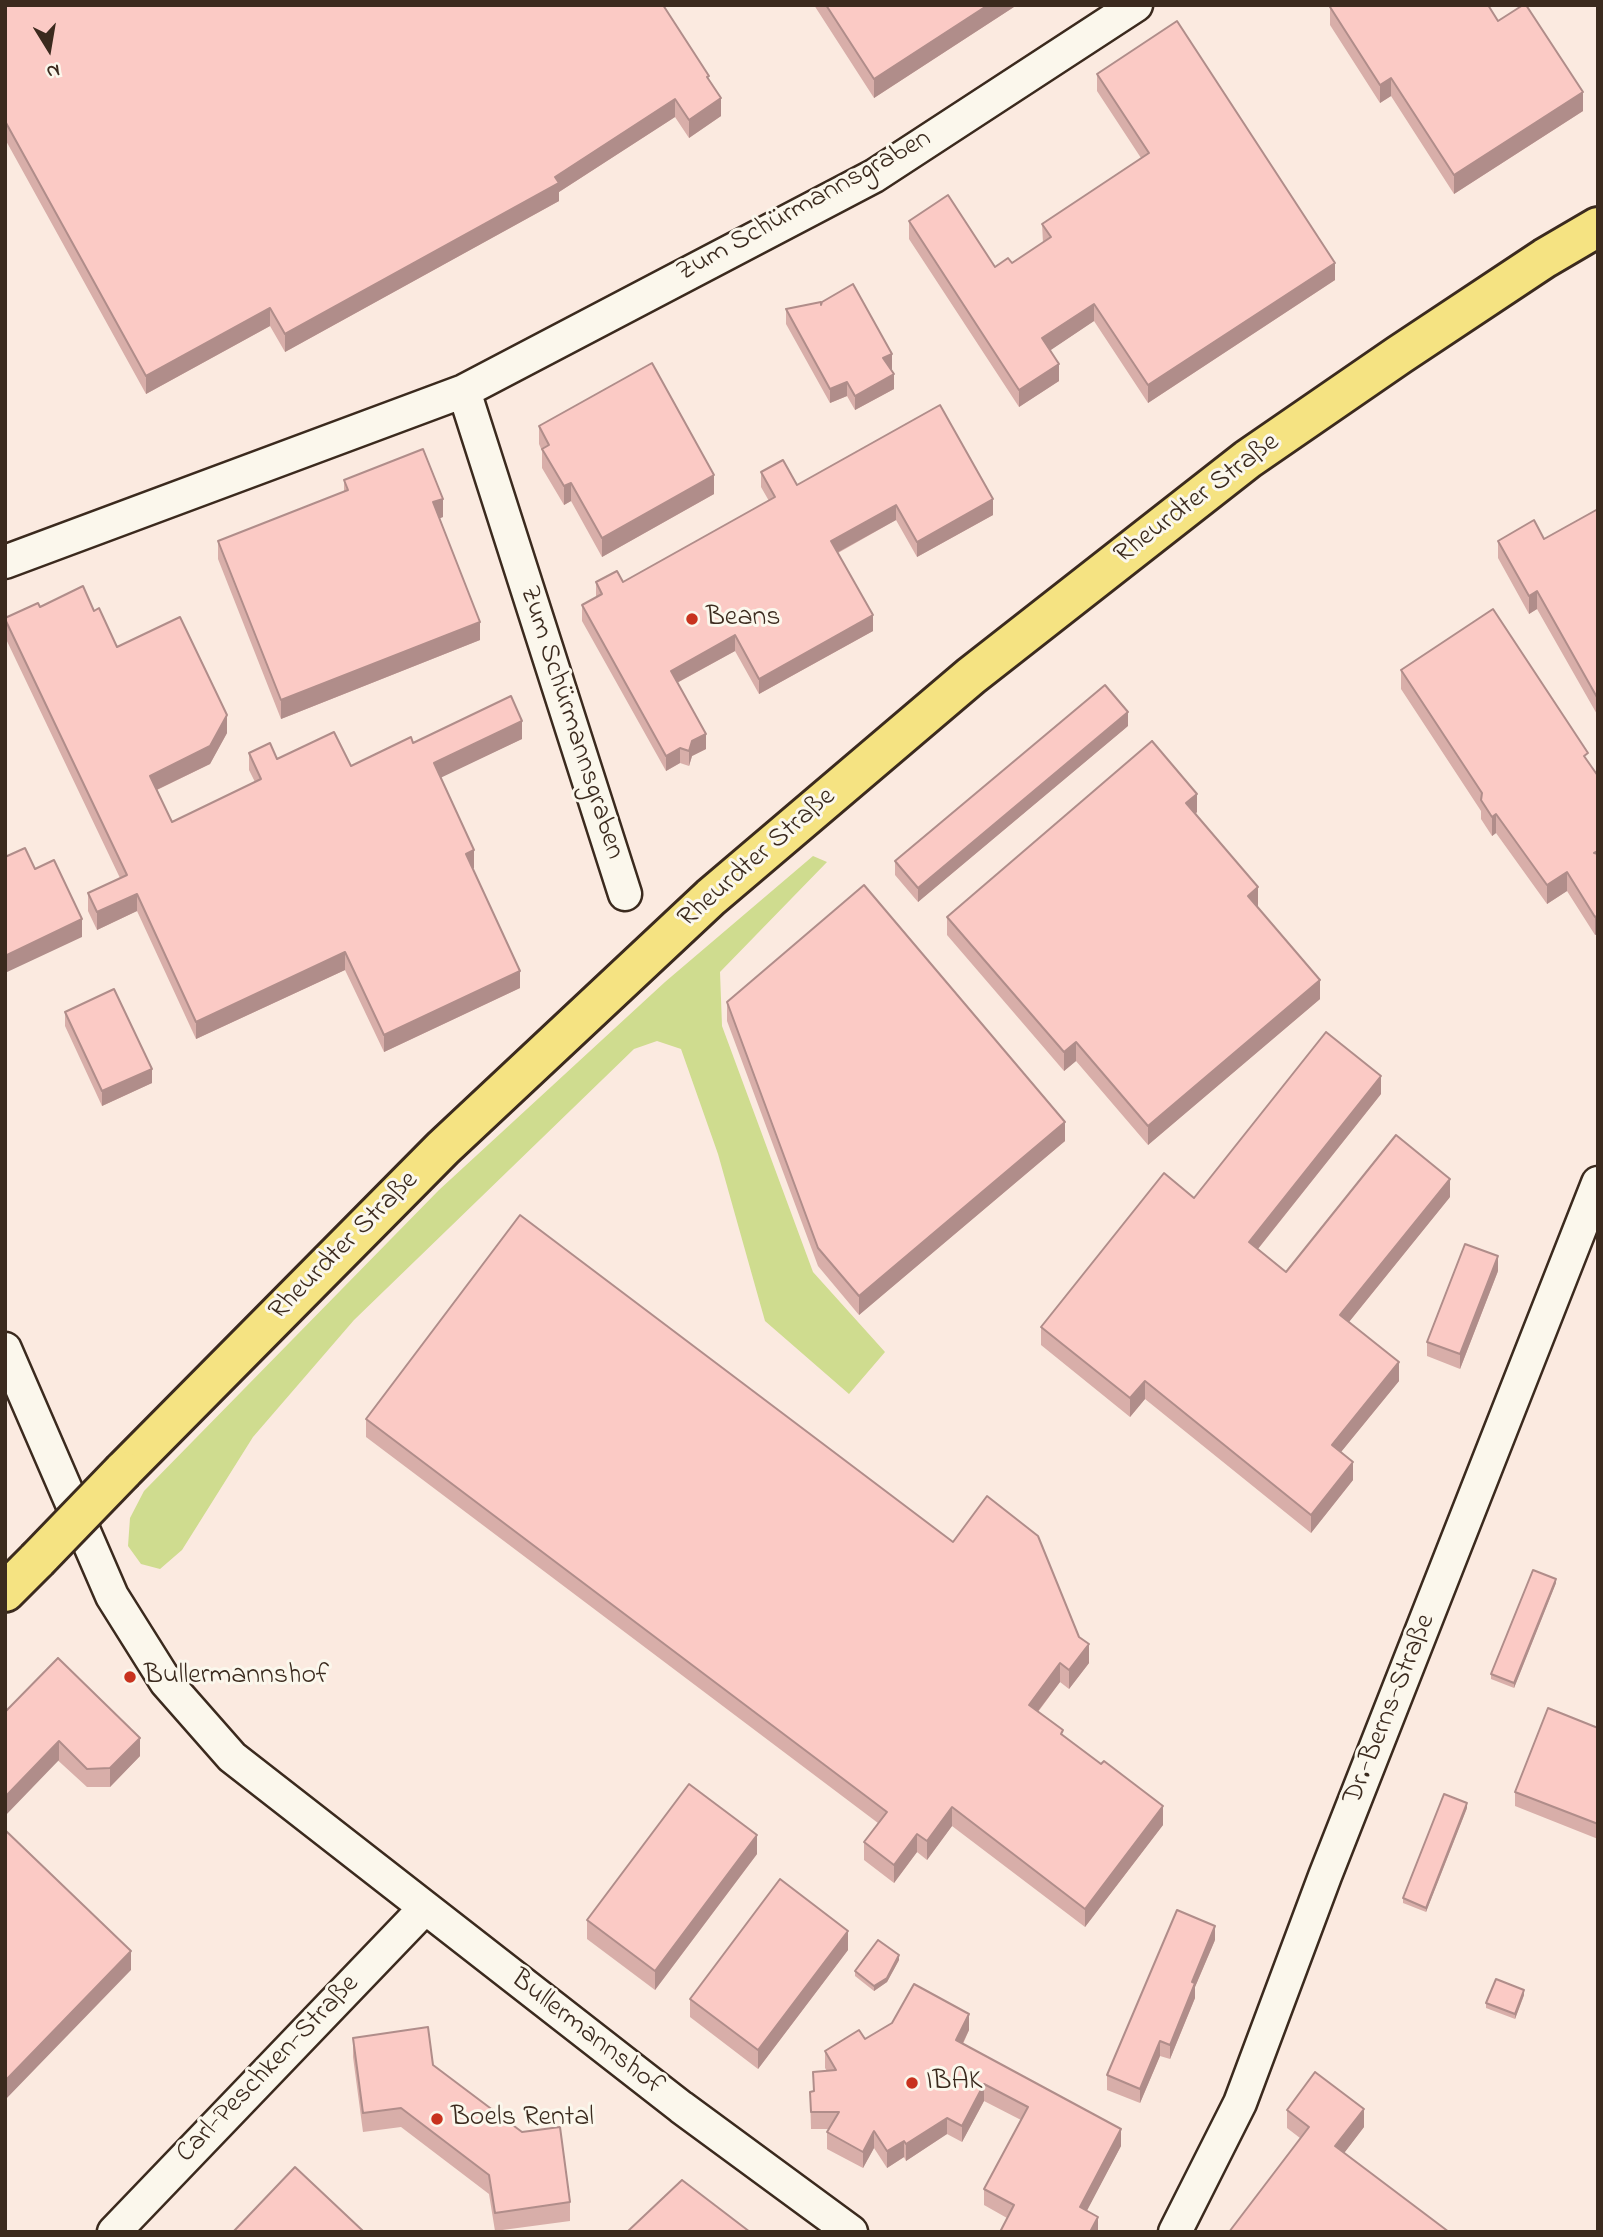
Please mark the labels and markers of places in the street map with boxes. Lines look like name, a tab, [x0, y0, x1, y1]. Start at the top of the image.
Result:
place label: Beans	[706, 602, 781, 636]
marker: Beans	[684, 611, 700, 627]
place label: Bullermannshof	[144, 1660, 329, 1694]
marker: Bullermannshof	[122, 1669, 138, 1685]
place label: IBAK	[926, 2066, 982, 2100]
marker: IBAK	[904, 2075, 920, 2091]
place label: Boels Rental	[451, 2102, 594, 2136]
marker: Boels Rental	[429, 2111, 445, 2127]

